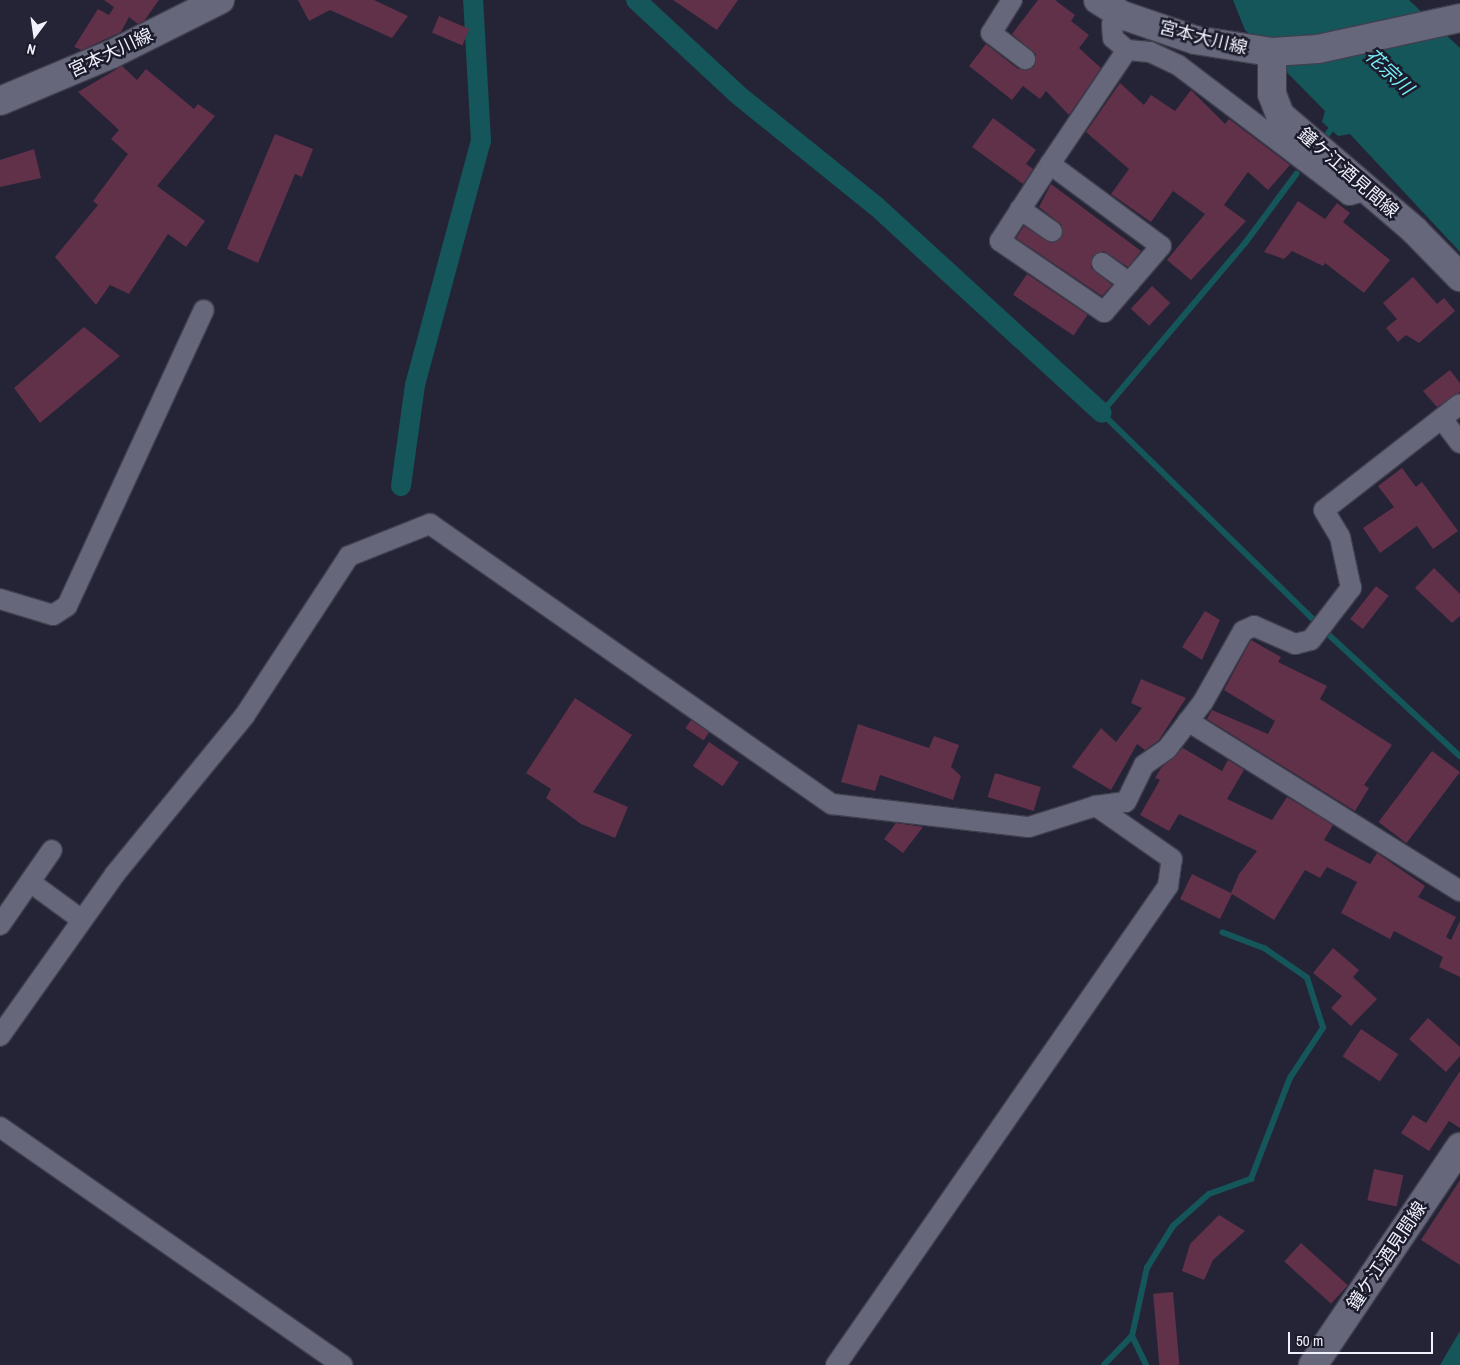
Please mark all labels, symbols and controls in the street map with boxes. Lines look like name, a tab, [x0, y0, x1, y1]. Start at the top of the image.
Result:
north arrow	[10, 10, 60, 60]
street label: 宮本大川線	[1157, 17, 1249, 59]
street label: 宮本大川線	[66, 24, 156, 82]
text: N	[25, 40, 38, 59]
water label: 花宗川	[1360, 44, 1418, 100]
street label: 鐘ケ江酒見間線	[1293, 124, 1403, 222]
street label: 鐘ケ江酒見間線	[1343, 1198, 1431, 1314]
scale bar	[1290, 1322, 1435, 1354]
text: 50 m	[1296, 1330, 1323, 1351]

